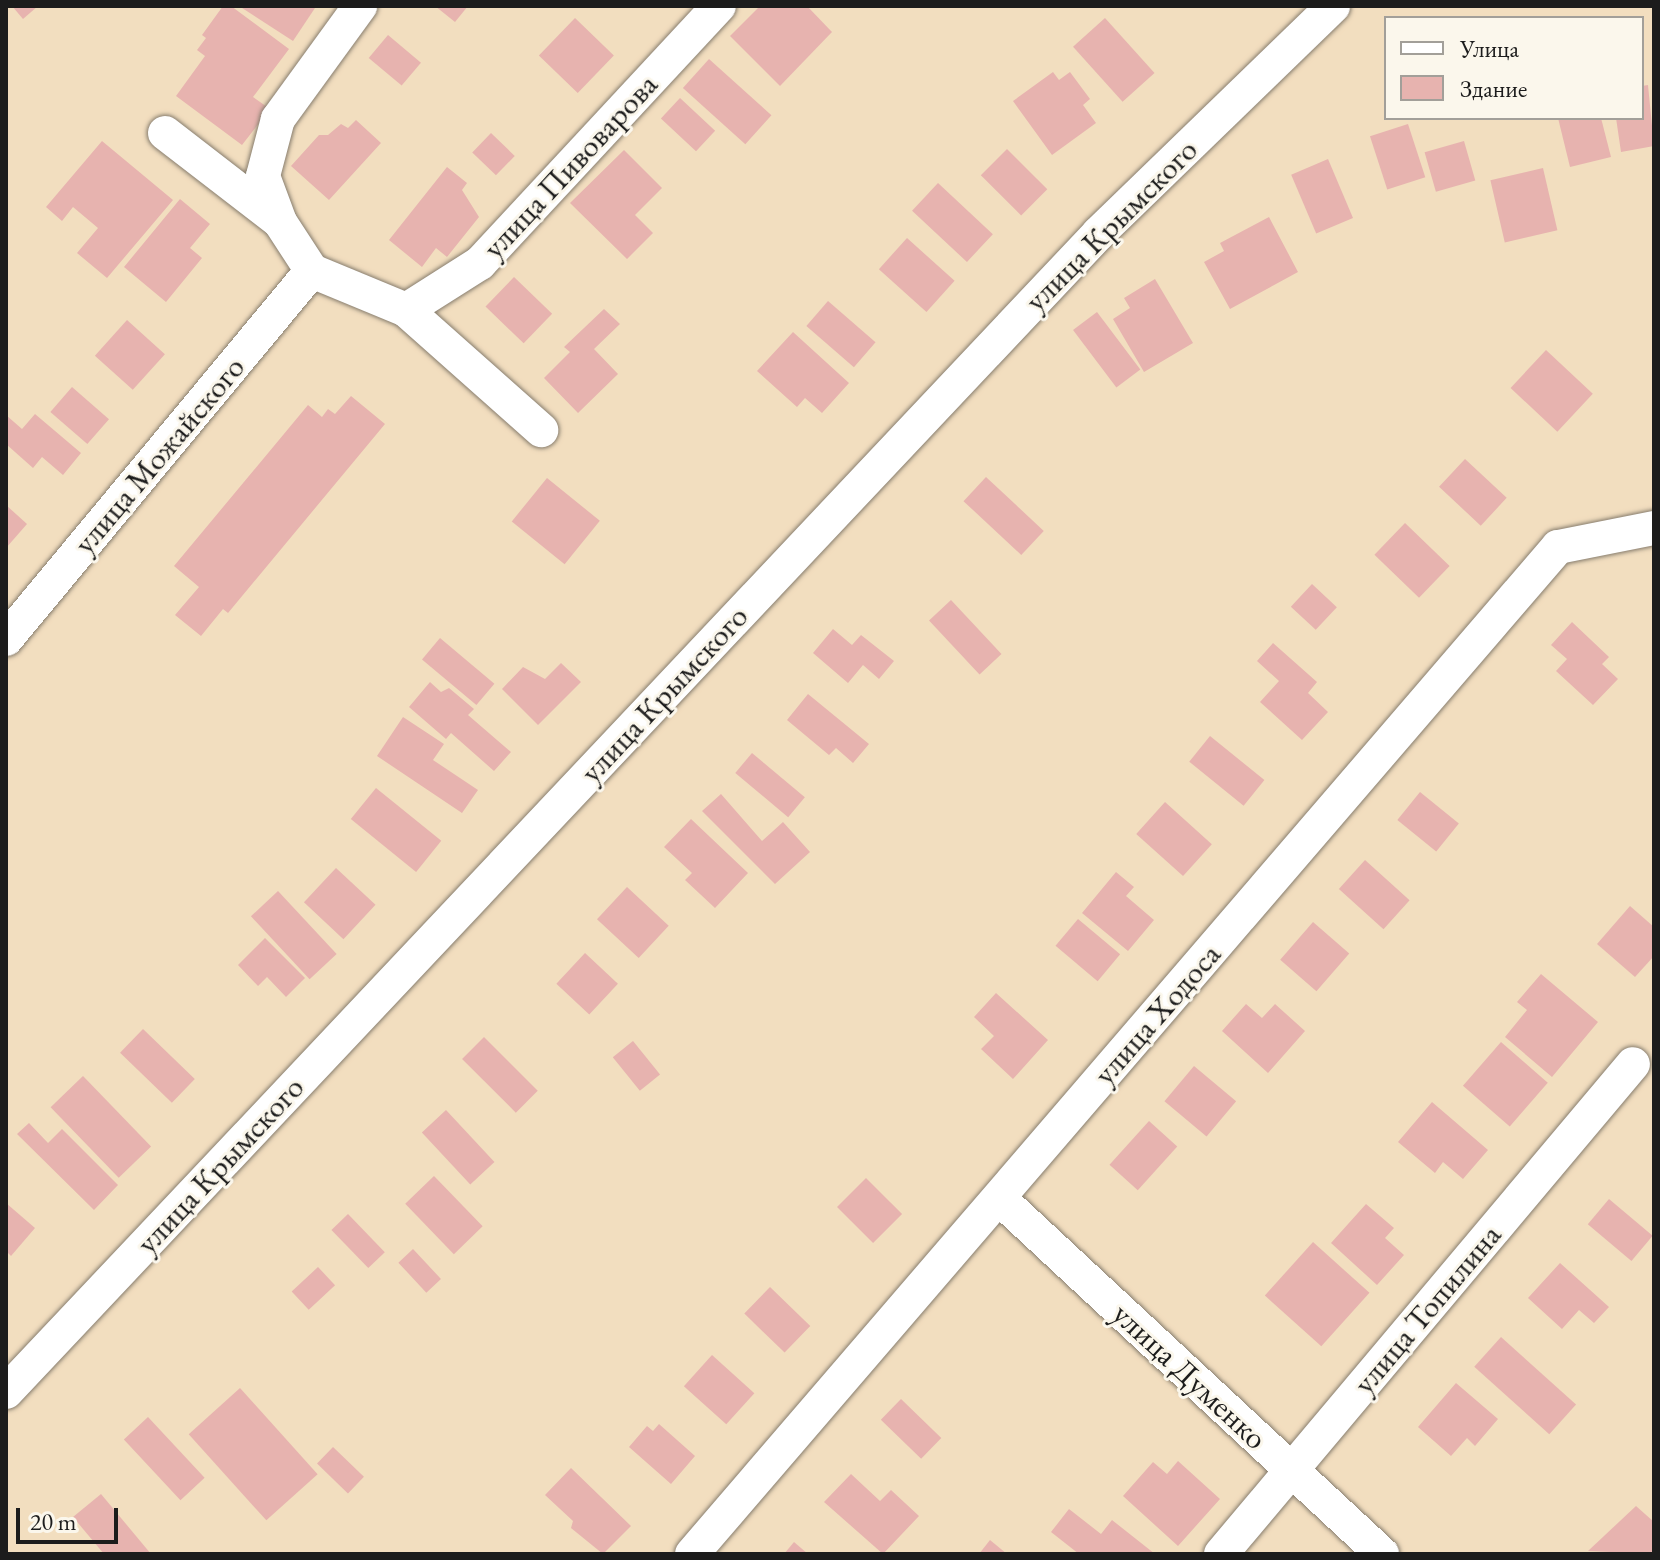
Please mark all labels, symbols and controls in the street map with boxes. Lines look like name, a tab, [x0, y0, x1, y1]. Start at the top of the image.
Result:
legend	[1384, 16, 1644, 120]
text: Улица	[1460, 33, 1519, 64]
street label: улица Пивоварова	[474, 65, 666, 267]
text: Здание	[1460, 73, 1527, 104]
street label: улица Крымского	[1017, 131, 1205, 319]
street label: улица Можайского	[65, 348, 253, 562]
street label: улица Крымского	[572, 597, 756, 791]
street label: улица Ходоса	[1085, 936, 1229, 1092]
street label: улица Крымского	[128, 1068, 312, 1262]
street label: улица Топилина	[1345, 1216, 1509, 1402]
street label: улица Думенко	[1105, 1295, 1275, 1457]
scale bar	[20, 1492, 122, 1542]
text: 20 m	[30, 1506, 77, 1537]

